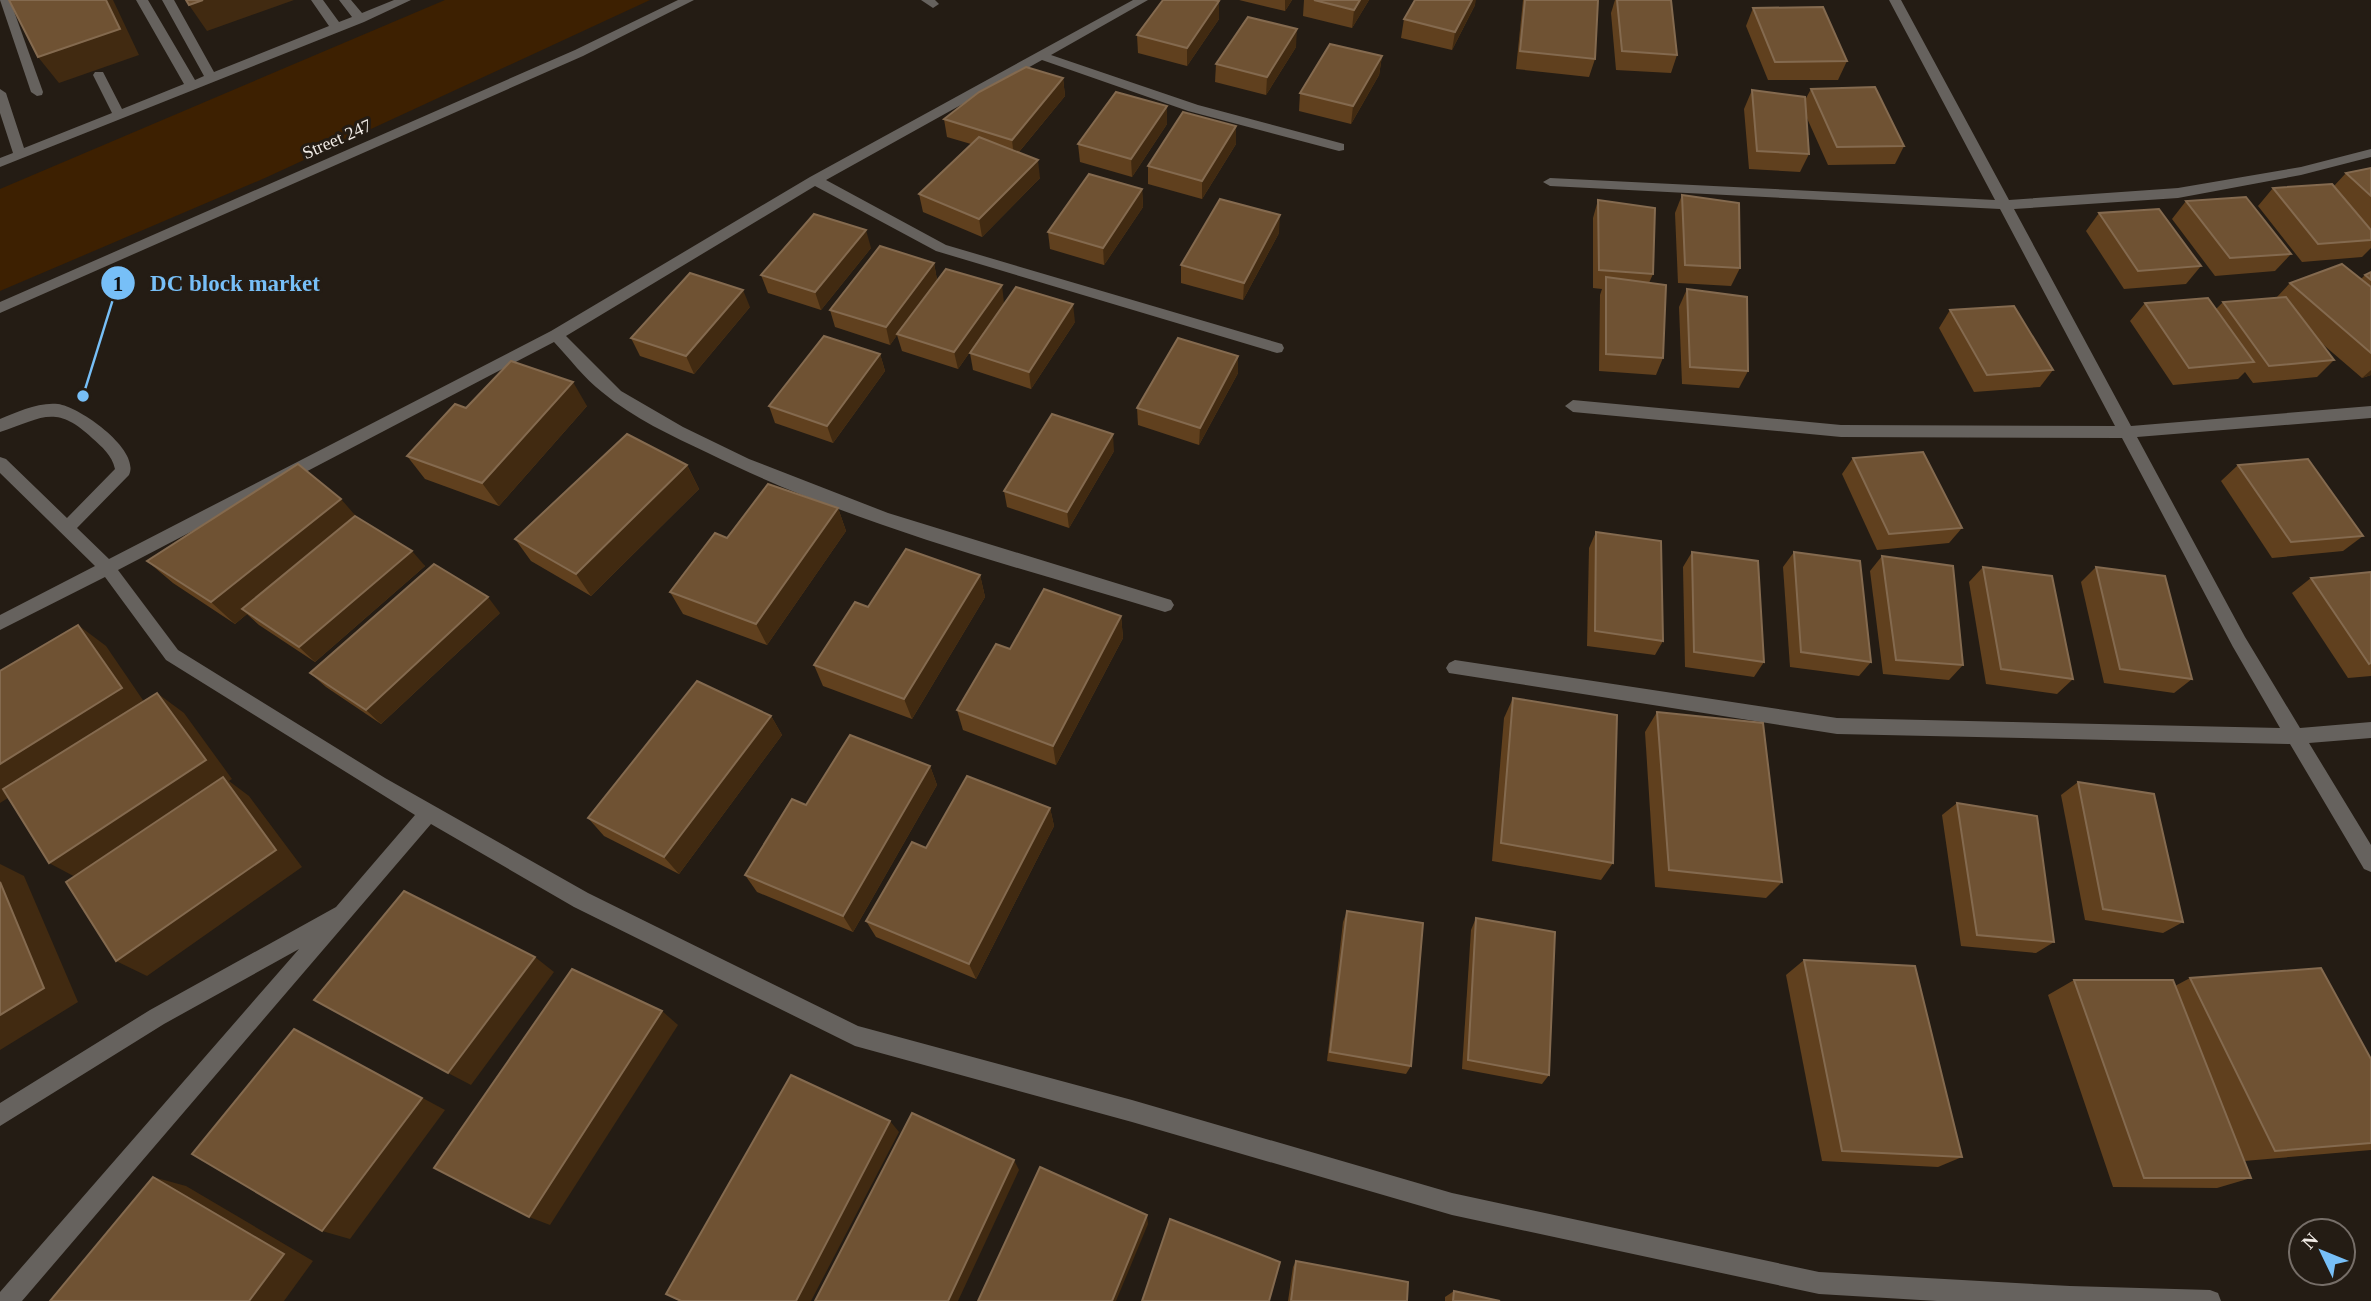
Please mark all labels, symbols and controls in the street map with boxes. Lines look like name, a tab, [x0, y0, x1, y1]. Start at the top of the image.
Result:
street label: Street 247	[299, 115, 375, 163]
callout: DC block market	[101, 261, 334, 305]
text: DC block market	[150, 271, 320, 296]
text: 1	[113, 272, 123, 296]
north arrow	[2287, 1217, 2357, 1287]
text: N	[2298, 1228, 2322, 1253]

